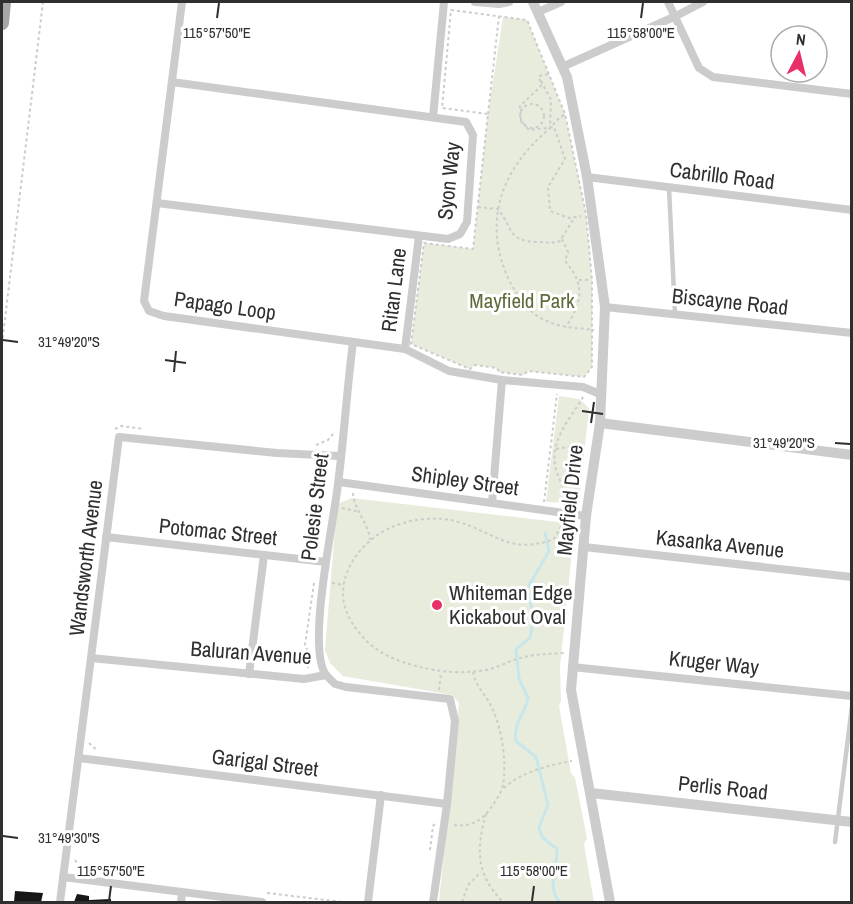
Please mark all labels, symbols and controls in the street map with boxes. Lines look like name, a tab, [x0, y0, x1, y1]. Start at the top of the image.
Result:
text: 115°57'50"E	[183, 22, 251, 43]
text: 115°58'00"E	[607, 22, 675, 43]
north arrow	[769, 24, 829, 84]
text: N	[795, 28, 807, 51]
street label: Syon Way	[430, 140, 467, 221]
street label: Cabrillo Road	[668, 155, 776, 196]
street label: Ritan Lane	[374, 246, 413, 334]
street label: Biscayne Road	[670, 281, 790, 322]
street label: Papago Loop	[172, 284, 278, 327]
park label: Mayfield Park	[469, 286, 575, 315]
text: 31°49'20"S	[38, 331, 100, 352]
text: 31°49'20"S	[753, 432, 815, 453]
street label: Mayfield Drive	[549, 443, 590, 557]
street label: Polesie Street	[294, 451, 336, 562]
street label: Shipley Street	[409, 459, 521, 502]
street label: Wandsworth Avenue	[62, 478, 109, 638]
street label: Potomac Street	[158, 511, 279, 552]
street label: Kasanka Avenue	[654, 522, 786, 565]
place label: Whiteman Edge Kickabout Oval	[449, 578, 572, 631]
marker: Whiteman Edge Kickabout Oval	[430, 598, 444, 612]
street label: Baluran Avenue	[190, 634, 313, 671]
street label: Kruger Way	[668, 643, 761, 682]
street label: Garigal Street	[210, 742, 320, 783]
street label: Perlis Road	[677, 768, 769, 807]
text: 31°49'30"S	[38, 827, 100, 848]
text: 115°57'50"E	[77, 860, 145, 881]
text: 115°58'00"E	[500, 860, 568, 881]

